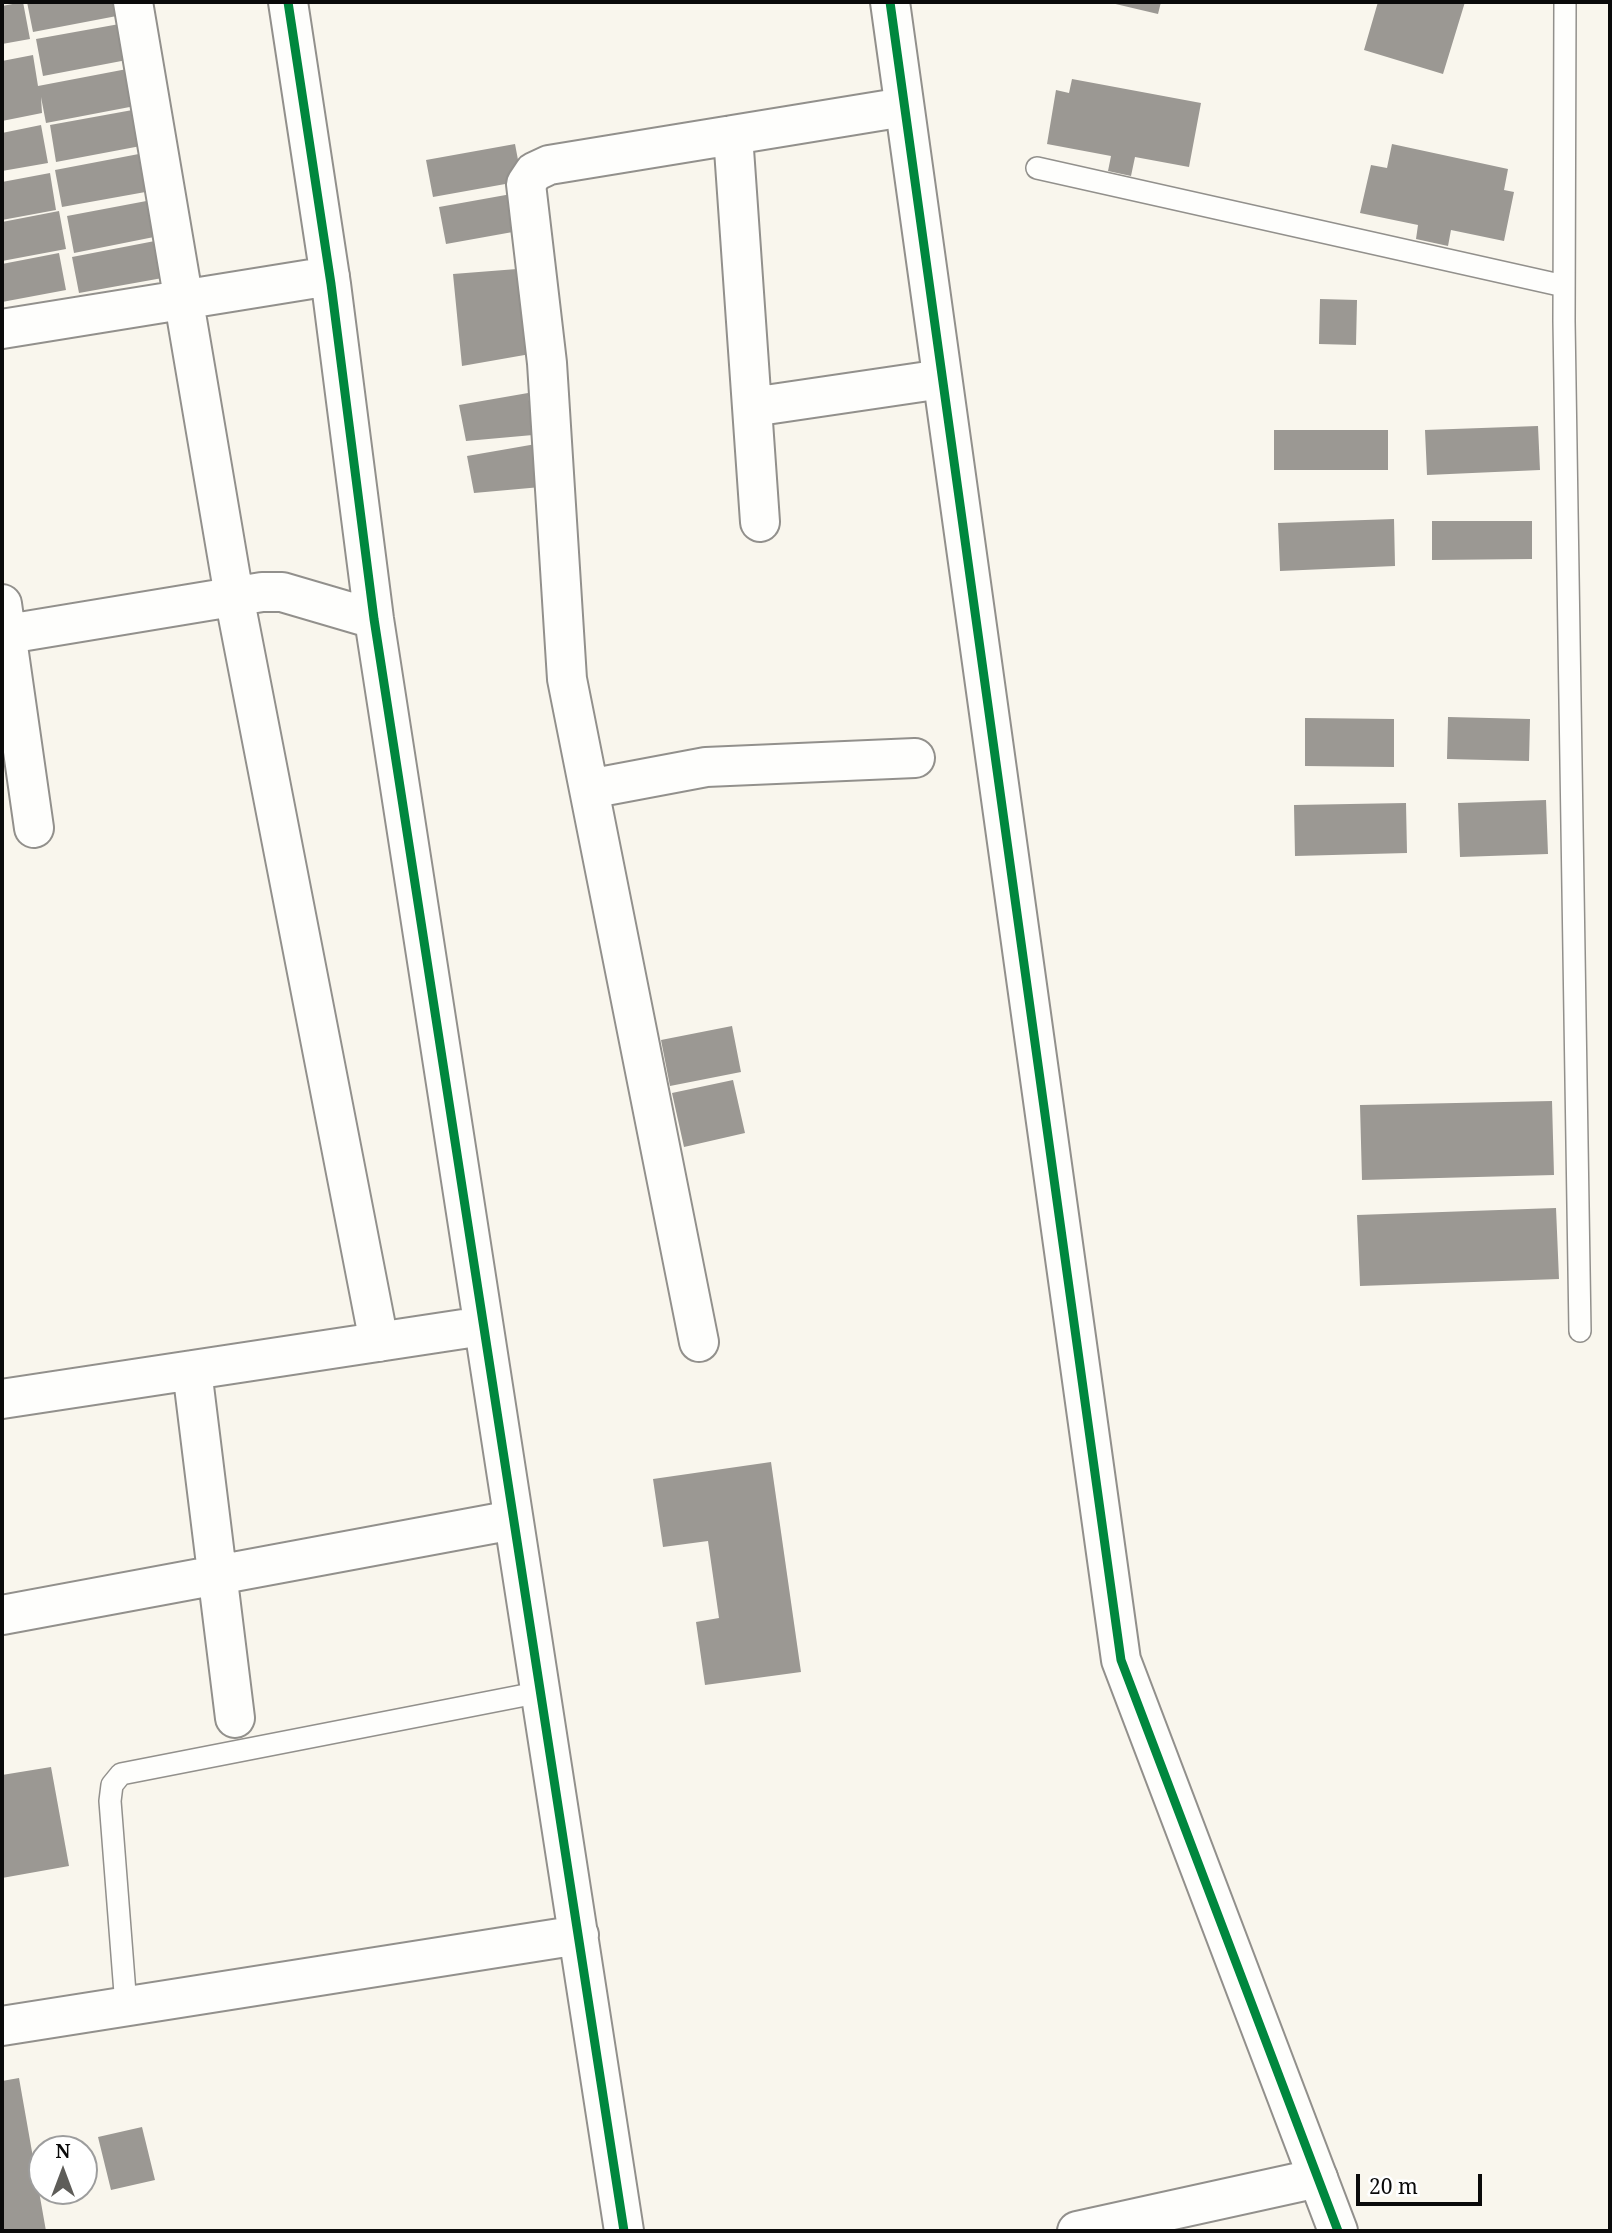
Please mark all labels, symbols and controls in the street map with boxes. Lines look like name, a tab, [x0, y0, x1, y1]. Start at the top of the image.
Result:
north arrow	[28, 2135, 98, 2205]
text: N	[56, 2138, 70, 2164]
scale bar	[1360, 2160, 1486, 2204]
text: 20 m	[1369, 2172, 1418, 2200]

